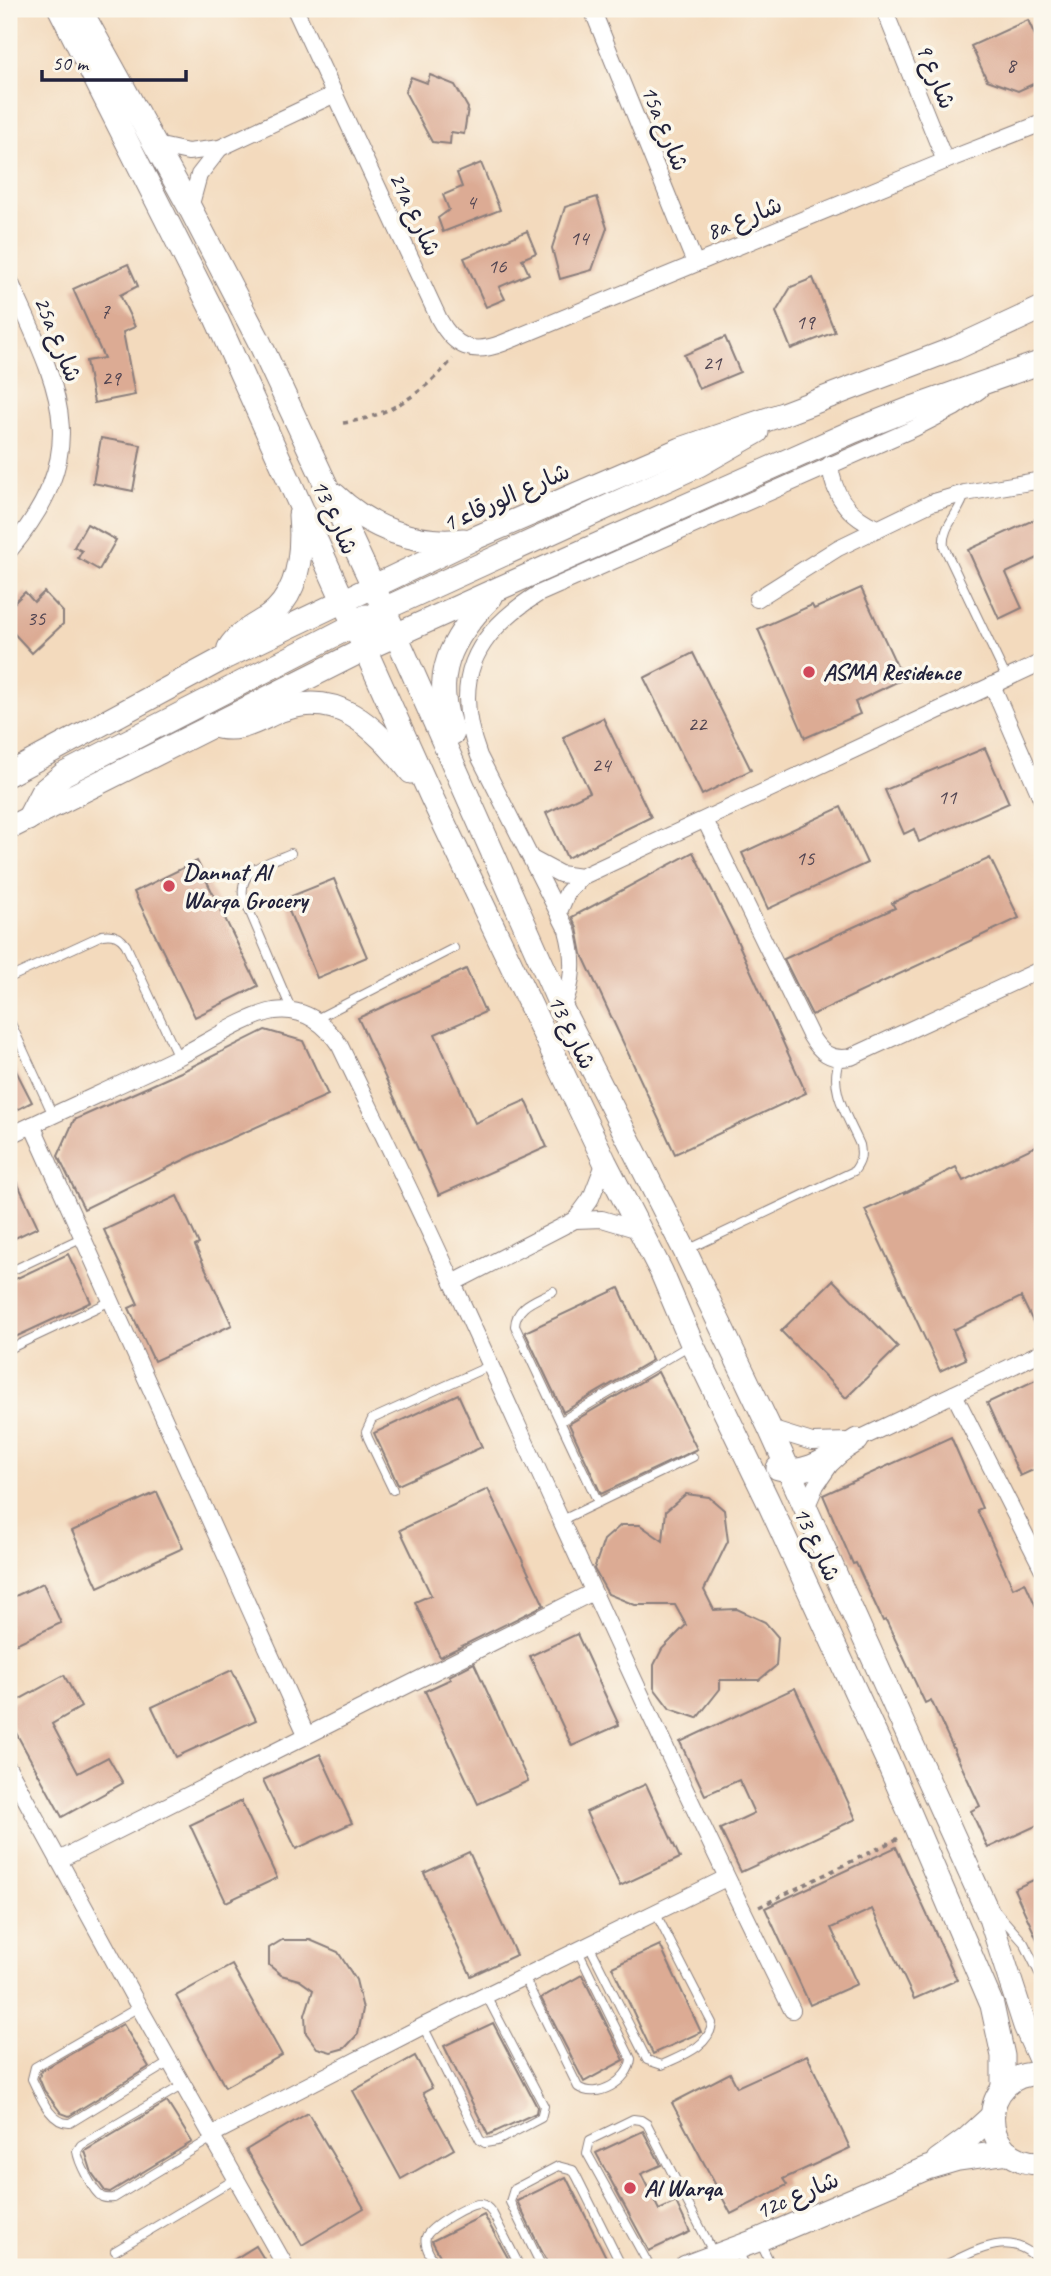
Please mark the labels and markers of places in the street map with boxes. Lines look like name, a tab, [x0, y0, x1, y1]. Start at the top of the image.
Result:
place label: ASMA Residence	[823, 657, 962, 687]
marker: ASMA Residence	[801, 664, 817, 680]
place label: Dannat Al Warqa Grocery	[183, 857, 310, 915]
marker: Dannat Al Warqa Grocery	[161, 878, 177, 894]
place label: Al Warqa	[644, 2173, 724, 2203]
marker: Al Warqa	[622, 2180, 638, 2196]

